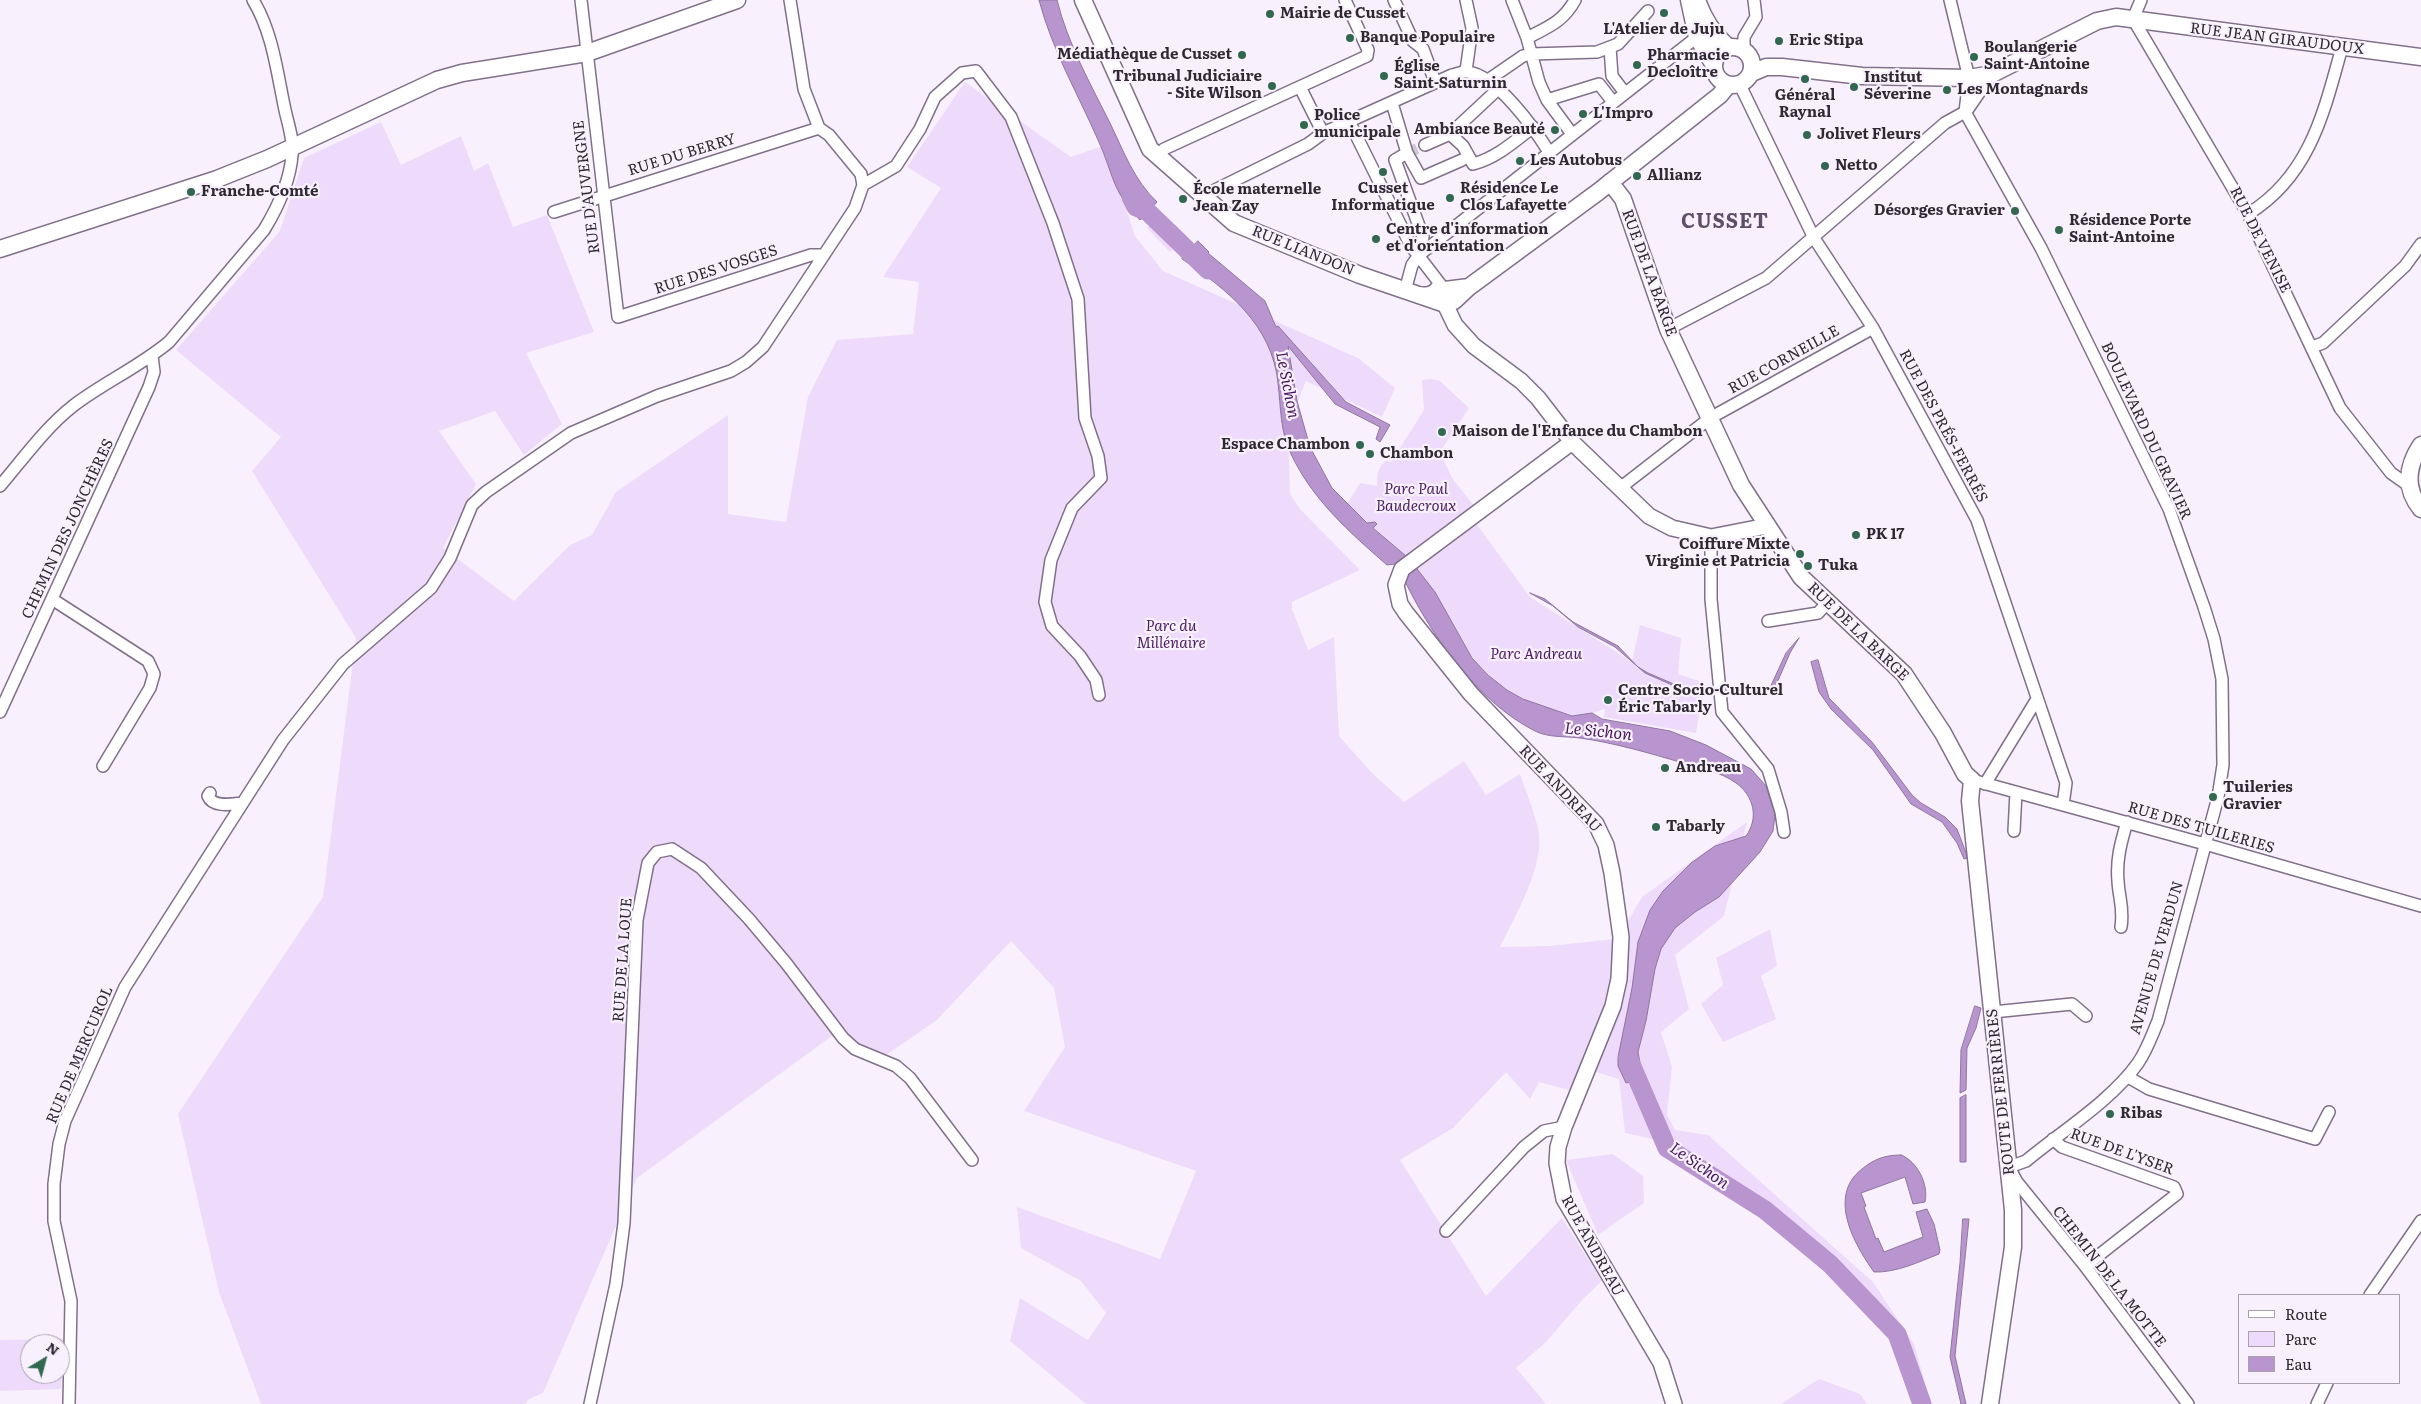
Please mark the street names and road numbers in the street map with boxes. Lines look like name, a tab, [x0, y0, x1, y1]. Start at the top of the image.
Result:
street label: RUE JEAN GIRAUDOUX	[2189, 19, 2365, 59]
street label: RUE D'AUVERGNE	[570, 119, 604, 255]
street label: RUE DU BERRY	[626, 130, 738, 180]
street label: RUE DE VENISE	[2226, 184, 2294, 296]
street label: RUE DE LA BARGE	[1618, 207, 1680, 339]
street label: RUE LIANDON	[1249, 222, 1357, 280]
street label: RUE DES VOSGES	[652, 242, 780, 298]
street label: RUE CORNEILLE	[1725, 322, 1843, 398]
street label: BOULEVARD DU GRAVIER	[2097, 339, 2195, 523]
street label: RUE DES PRÉS-FERRÉS	[1895, 347, 1991, 505]
street label: CHEMIN DES JONCHÈRES	[18, 436, 118, 622]
street label: RUE DE LA BARGE	[1803, 579, 1913, 685]
street label: RUE ANDREAU	[1515, 742, 1605, 836]
street label: RUE DES TUILERIES	[2126, 798, 2276, 858]
street label: AVENUE DE VERDUN	[2126, 879, 2188, 1037]
street label: RUE DE LA LOUE	[610, 897, 636, 1023]
street label: RUE DE MERCUROL	[43, 984, 117, 1126]
street label: ROUTE DE FERRIÈRES	[1983, 1008, 2019, 1176]
street label: RUE DE L'YSER	[2068, 1125, 2176, 1179]
street label: RUE ANDREAU	[1557, 1193, 1627, 1299]
street label: CHEMIN DE LA MOTTE	[2048, 1203, 2170, 1351]

